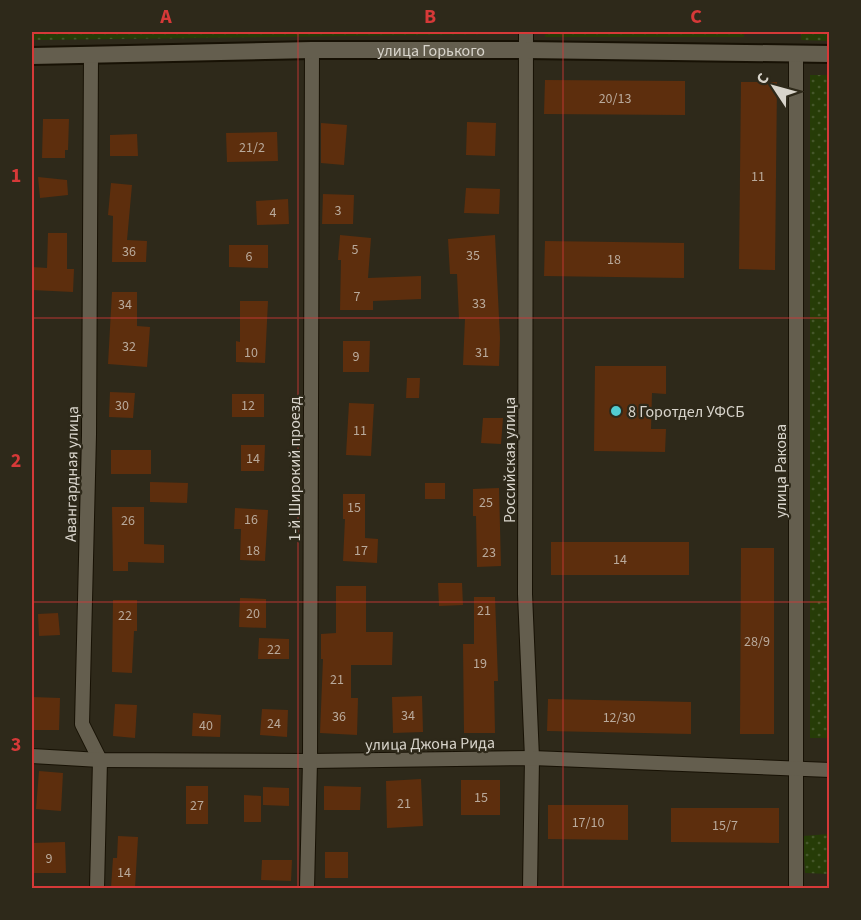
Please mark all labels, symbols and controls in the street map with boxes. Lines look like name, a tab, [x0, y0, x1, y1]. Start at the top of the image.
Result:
text: A	[159, 3, 172, 31]
text: B	[424, 3, 436, 31]
text: C	[690, 3, 702, 31]
street label: улица Горького	[377, 40, 485, 62]
north arrow	[744, 57, 804, 117]
text: С	[751, 69, 774, 89]
house number: 20/13	[599, 89, 631, 109]
house number: 21/2	[239, 138, 265, 158]
text: 1	[11, 162, 21, 190]
house number: 11	[751, 167, 765, 187]
house number: 3	[335, 201, 342, 221]
house number: 4	[270, 203, 277, 223]
house number: 5	[352, 240, 359, 260]
house number: 36	[122, 242, 136, 262]
house number: 35	[466, 246, 480, 266]
house number: 6	[246, 247, 253, 267]
house number: 18	[607, 250, 621, 270]
house number: 7	[354, 287, 361, 307]
house number: 33	[472, 294, 486, 314]
house number: 34	[118, 295, 132, 315]
house number: 32	[122, 337, 136, 357]
house number: 10	[244, 343, 258, 363]
house number: 31	[475, 343, 489, 363]
house number: 9	[353, 347, 360, 367]
house number: 30	[115, 396, 129, 416]
house number: 12	[241, 396, 255, 416]
street label: 1-й Широкий проезд	[284, 396, 306, 542]
street label: Российская улица	[499, 397, 521, 523]
place label: 8 Горотдел УФСБ	[628, 401, 744, 423]
marker: 8 Горотдел УФСБ	[609, 404, 623, 418]
street label: Авангардная улица	[60, 406, 84, 542]
house number: 11	[353, 421, 367, 441]
street label: улица Ракова	[770, 424, 792, 518]
text: 2	[11, 447, 21, 475]
house number: 14	[246, 449, 260, 469]
house number: 25	[479, 493, 493, 513]
house number: 15	[347, 498, 361, 518]
house number: 16	[244, 510, 258, 530]
house number: 26	[121, 511, 135, 531]
house number: 18	[246, 541, 260, 561]
house number: 17	[354, 541, 368, 561]
house number: 23	[482, 543, 496, 563]
house number: 14	[613, 550, 627, 570]
house number: 21	[477, 601, 491, 621]
house number: 20	[246, 604, 260, 624]
house number: 22	[118, 606, 132, 626]
house number: 28/9	[744, 632, 770, 652]
house number: 22	[267, 640, 281, 660]
house number: 19	[473, 654, 487, 674]
house number: 21	[330, 670, 344, 690]
house number: 34	[401, 706, 415, 726]
house number: 36	[332, 707, 346, 727]
house number: 12/30	[603, 708, 635, 728]
house number: 24	[267, 714, 281, 734]
house number: 40	[199, 716, 213, 736]
text: 3	[11, 731, 21, 759]
street label: улица Джона Рида	[365, 732, 495, 756]
house number: 15	[474, 788, 488, 808]
house number: 21	[397, 794, 411, 814]
house number: 27	[190, 796, 204, 816]
house number: 17/10	[572, 813, 604, 833]
house number: 15/7	[712, 816, 738, 836]
house number: 9	[46, 849, 53, 869]
house number: 14	[117, 863, 131, 883]

